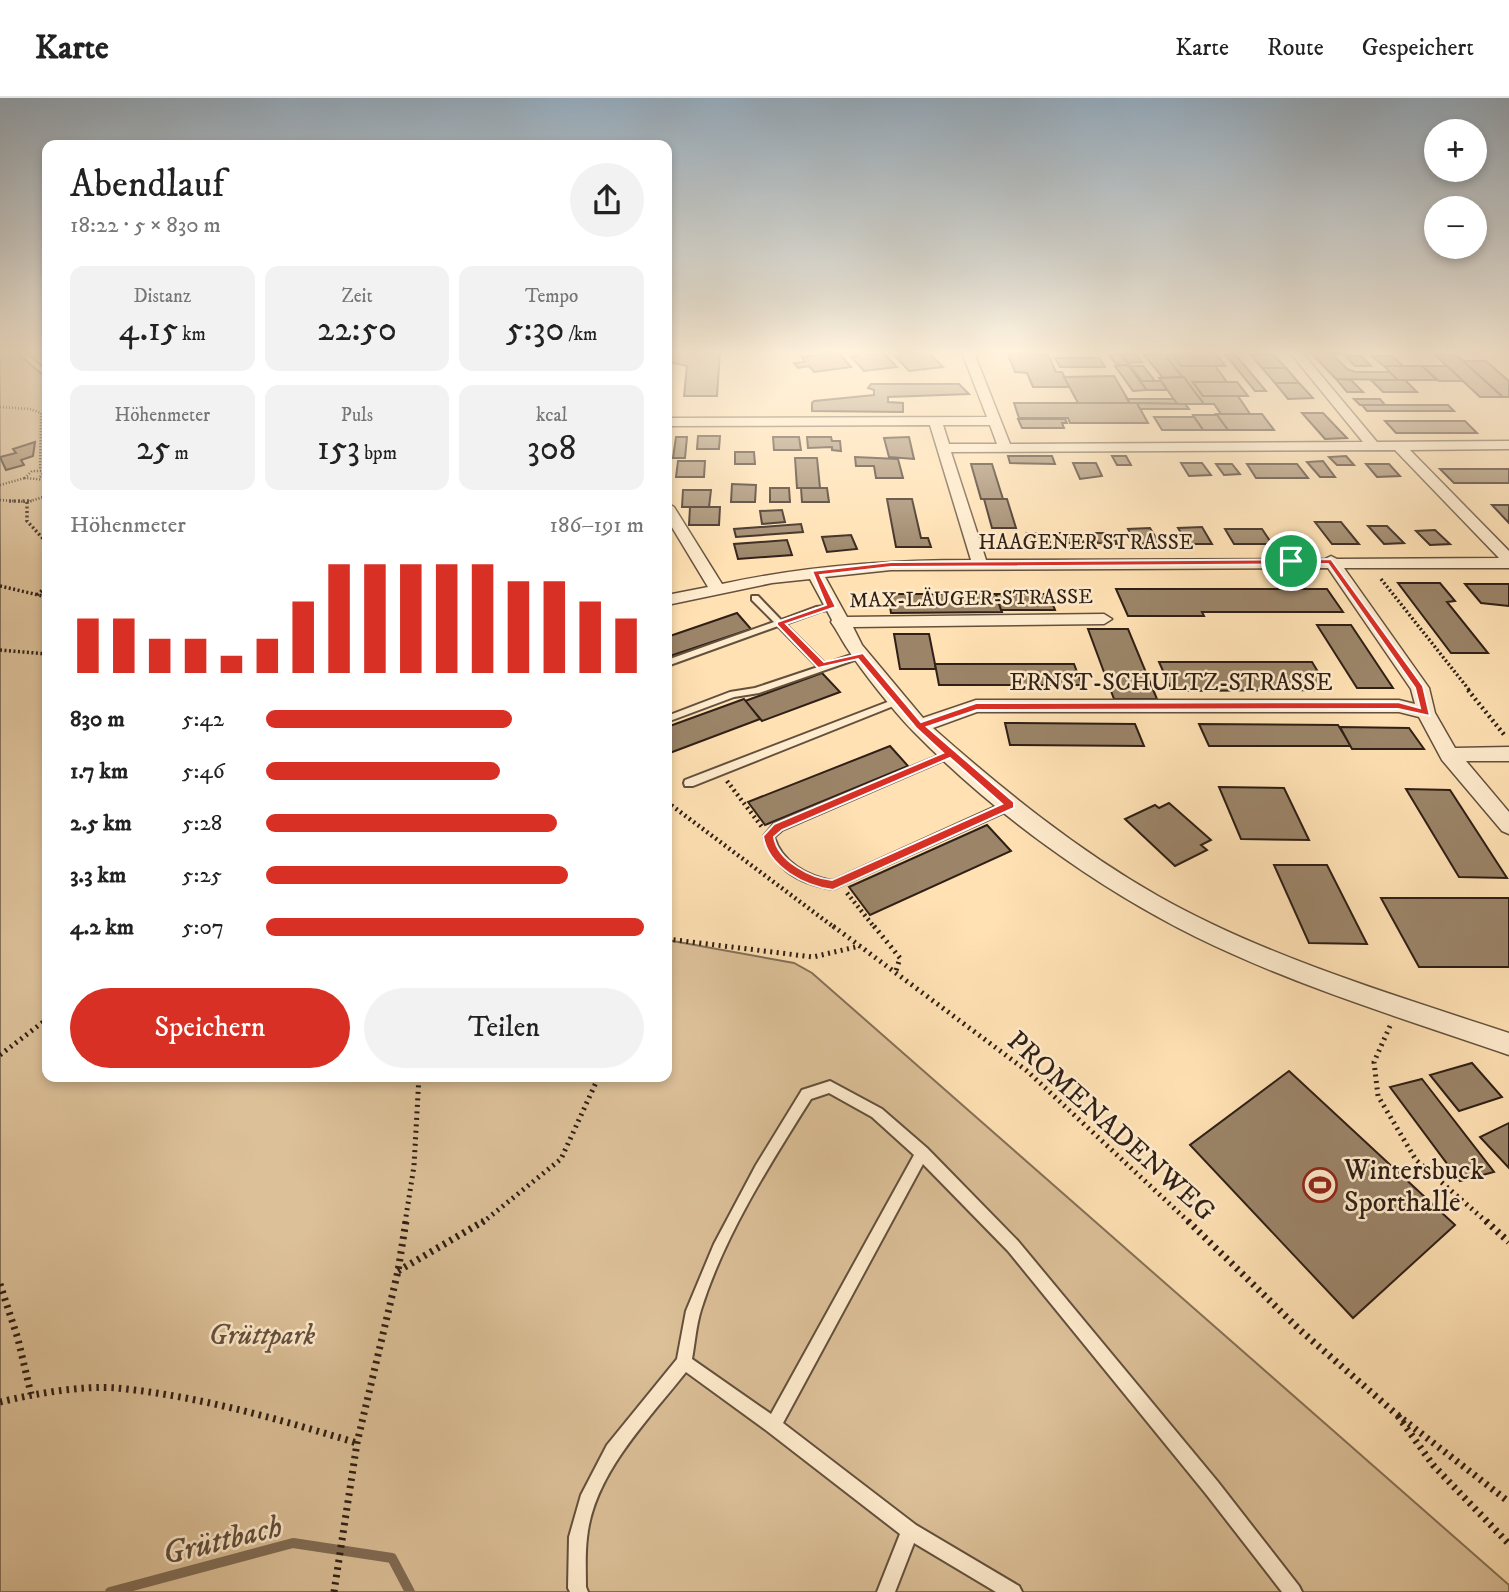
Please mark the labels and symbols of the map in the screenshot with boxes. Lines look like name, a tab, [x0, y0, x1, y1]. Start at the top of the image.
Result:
street label: HAAGENER STRASSE	[978, 530, 1194, 556]
pin	[1261, 531, 1321, 591]
street label: MAX-LÄUGER-STRASSE	[849, 583, 1093, 614]
street label: ERNST-SCHULTZ-STRASSE	[1009, 668, 1333, 698]
street label: PROMENADENWEG	[1000, 1023, 1222, 1229]
place label: Wintersbuck Sporthalle	[1343, 1153, 1484, 1220]
sports icon: Wintersbuck Sporthalle	[1301, 1166, 1339, 1204]
park label: Grüttpark	[209, 1318, 316, 1353]
water label: Grüttbach	[158, 1507, 287, 1575]

